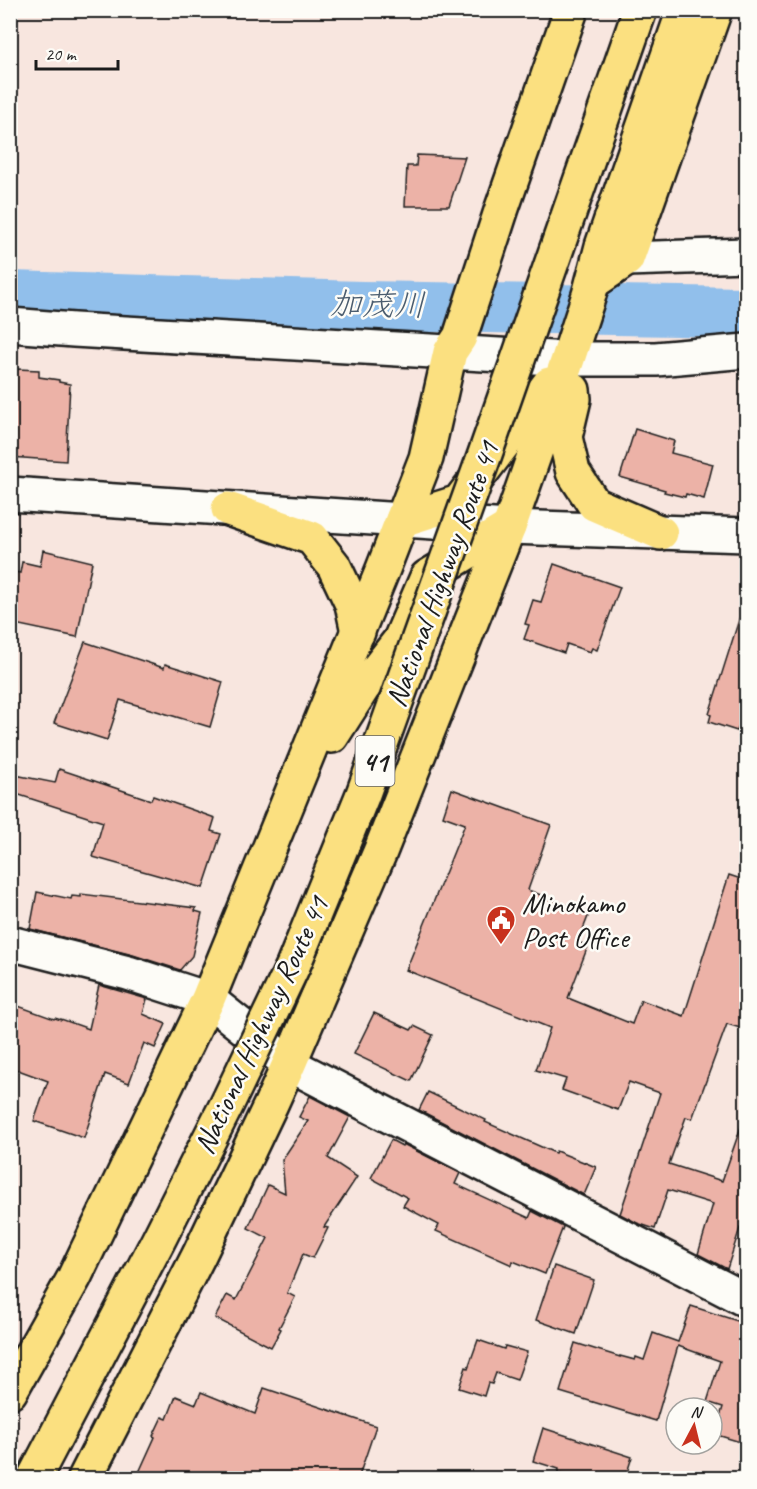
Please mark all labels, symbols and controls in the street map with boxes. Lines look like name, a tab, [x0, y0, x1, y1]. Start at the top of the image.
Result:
scale bar	[36, 33, 118, 71]
text: 20 m	[45, 43, 78, 65]
water label: 加茂川	[330, 283, 426, 326]
street label: National Highway Route 41	[376, 435, 508, 712]
road number: 41	[356, 736, 394, 786]
place label: Minokamo Post Office	[522, 884, 631, 956]
street label: National Highway Route 41	[185, 889, 338, 1160]
public building icon: Minokamo Post Office	[485, 904, 517, 946]
north arrow	[664, 1396, 724, 1456]
text: N	[690, 1402, 705, 1423]

